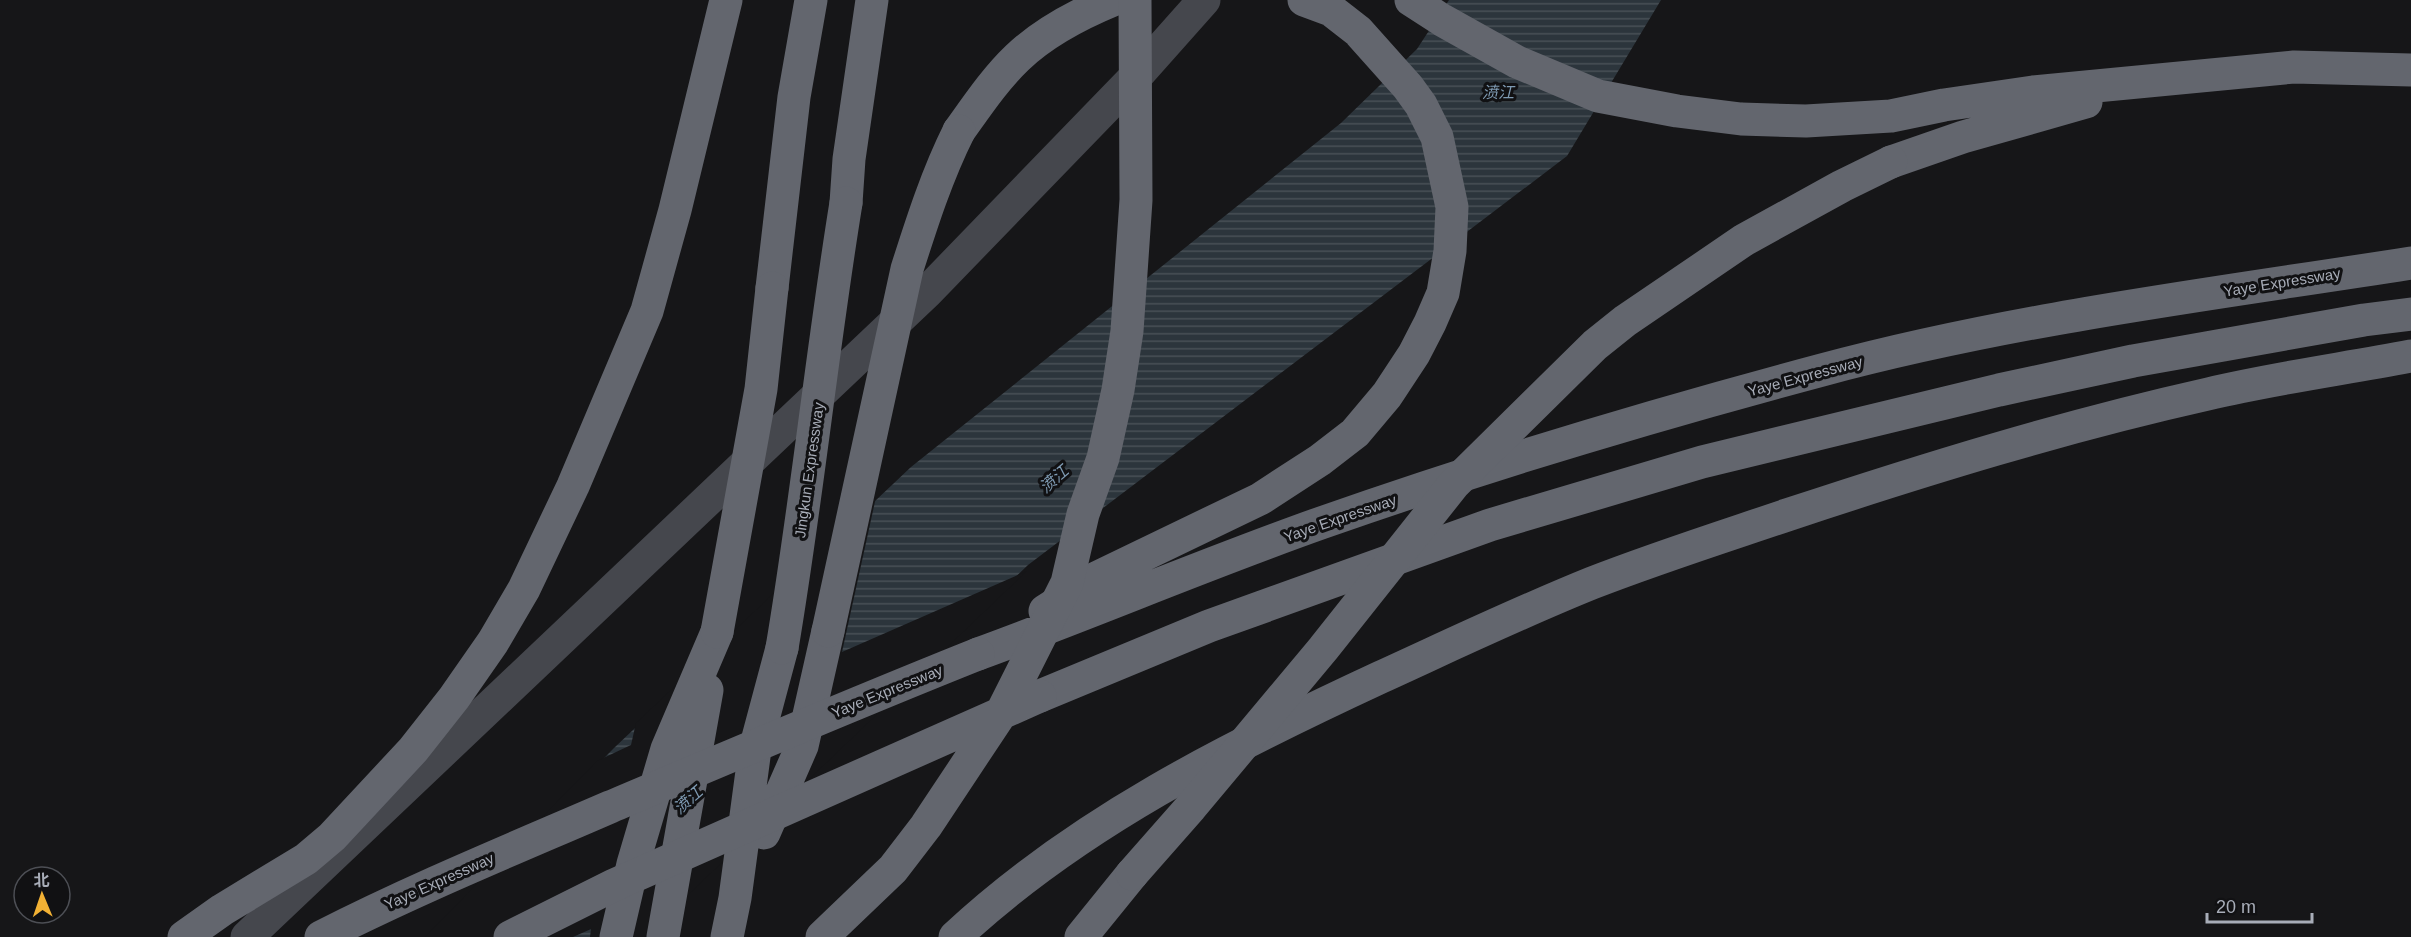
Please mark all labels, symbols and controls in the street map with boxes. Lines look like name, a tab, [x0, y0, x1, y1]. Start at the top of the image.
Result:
water label: 𣸣江	[1482, 84, 1516, 101]
street label: Yaye Expressway	[2222, 264, 2342, 300]
street label: Yaye Expressway	[1746, 352, 1865, 399]
street label: Jingkun Expressway	[791, 401, 827, 539]
water label: 𣸣江	[1036, 461, 1073, 496]
street label: Yaye Expressway	[1281, 491, 1399, 545]
street label: Yaye Expressway	[829, 661, 945, 721]
water label: 𣸣江	[670, 782, 707, 817]
street label: Yaye Expressway	[382, 849, 497, 913]
north arrow	[12, 865, 72, 925]
text: 北	[33, 872, 50, 889]
scale bar	[2207, 886, 2312, 924]
text: 20 m	[2216, 897, 2256, 917]

